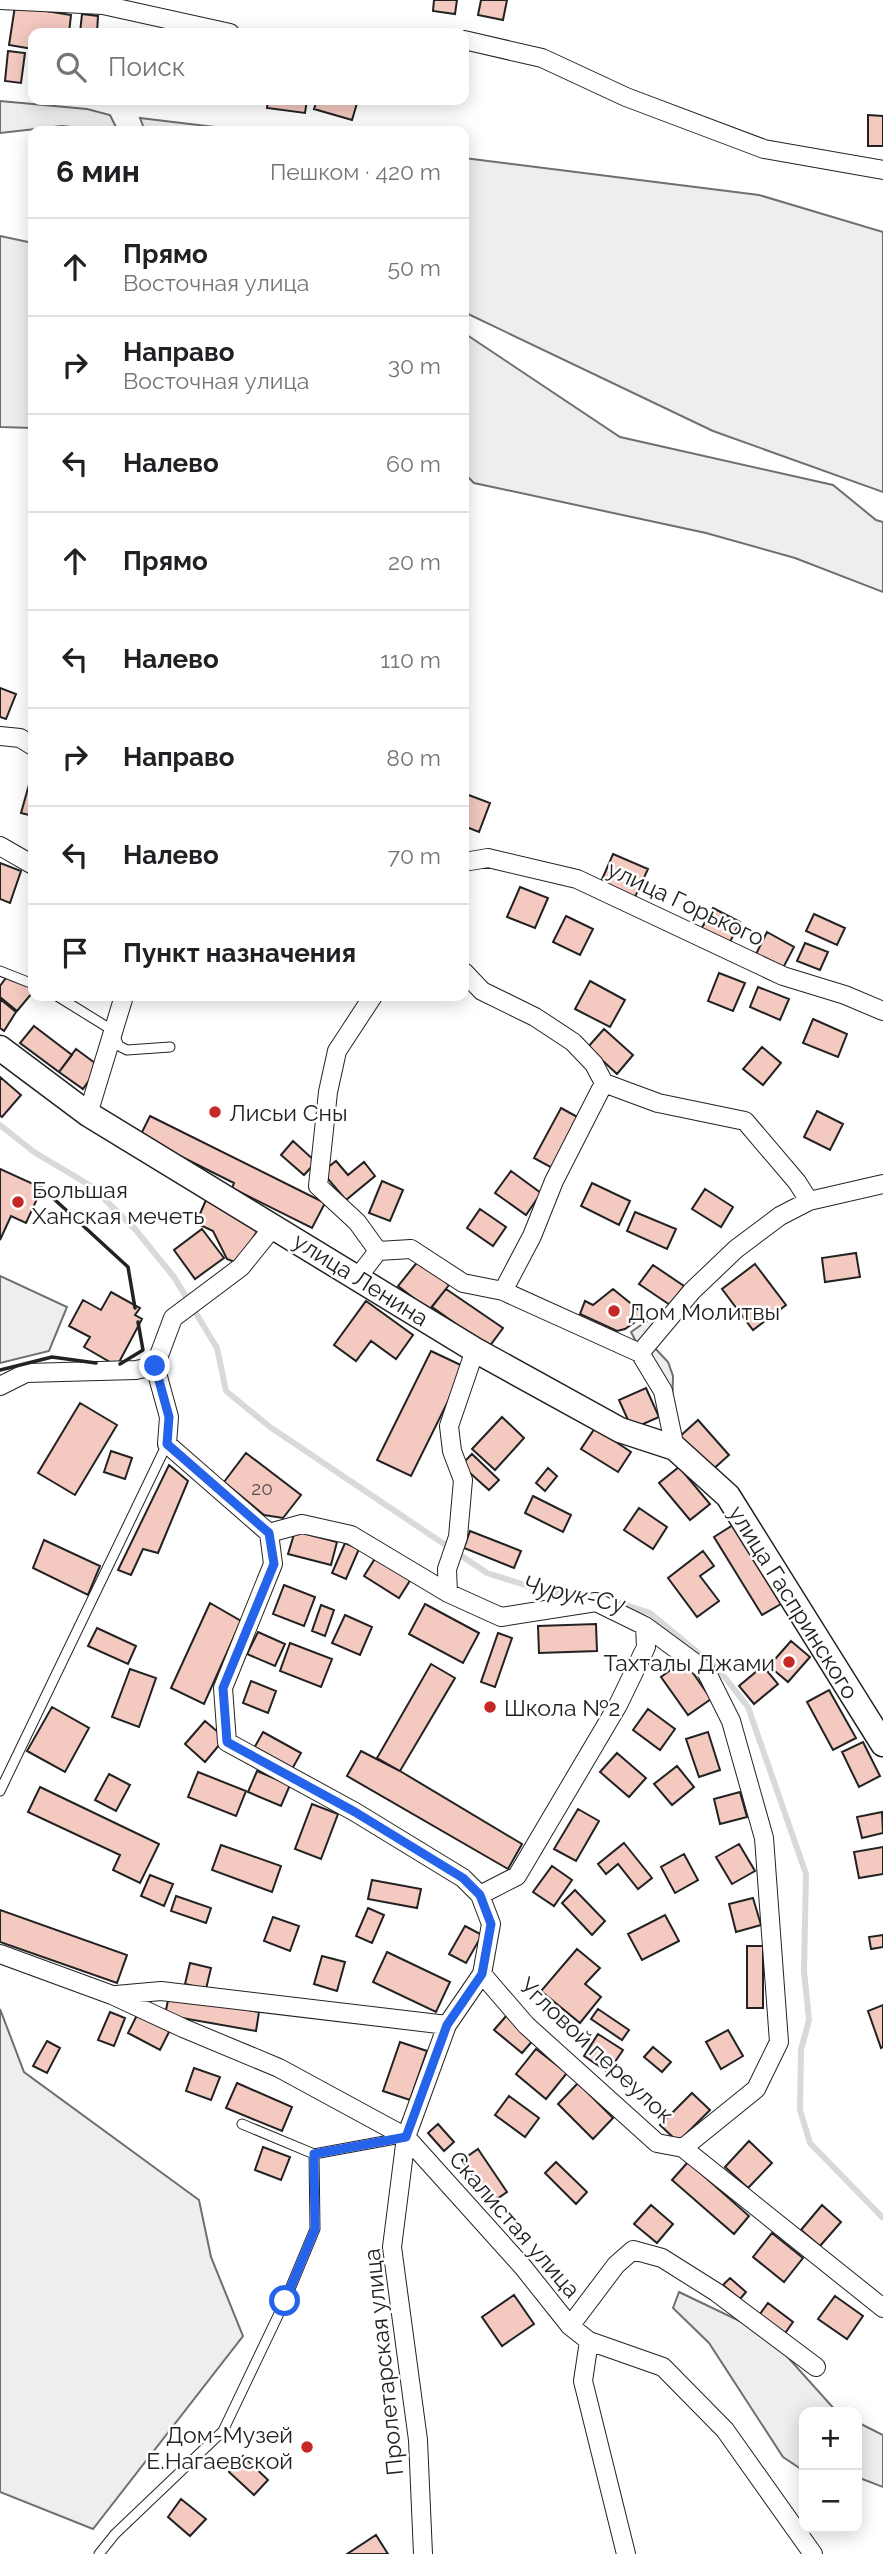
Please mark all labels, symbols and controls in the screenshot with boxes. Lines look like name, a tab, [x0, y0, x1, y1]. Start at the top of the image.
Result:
search box	[28, 28, 469, 105]
icon: search	[52, 48, 90, 86]
text: Поиск	[108, 52, 185, 82]
text: 6 мин	[56, 154, 140, 189]
text: Пешком · 420 m	[270, 158, 441, 185]
text: Прямо	[123, 239, 208, 269]
icon: ahead	[56, 248, 94, 286]
text: 50 m	[387, 254, 441, 281]
text: Восточная улица	[123, 269, 309, 296]
text: Направо	[123, 337, 234, 367]
icon: right	[56, 346, 94, 384]
text: 30 m	[388, 352, 441, 379]
text: Восточная улица	[123, 367, 309, 394]
icon: left	[56, 444, 94, 482]
text: Налево	[123, 448, 219, 478]
text: 60 m	[386, 450, 441, 477]
icon: ahead	[56, 542, 94, 580]
text: Прямо	[123, 546, 208, 576]
text: 20 m	[388, 548, 441, 575]
icon: left	[56, 640, 94, 678]
text: Налево	[123, 644, 219, 674]
text: 110 m	[380, 646, 441, 673]
icon: right	[56, 738, 94, 776]
text: Направо	[123, 742, 234, 772]
text: 80 m	[386, 744, 441, 771]
icon: left	[56, 836, 94, 874]
text: Налево	[123, 840, 219, 870]
text: 70 m	[388, 842, 441, 869]
street label: улица Горького	[603, 855, 769, 951]
icon: arrive	[56, 934, 94, 972]
text: Пункт назначения	[123, 938, 356, 968]
place label: Лисьи Сны	[229, 1099, 348, 1126]
marker: Лисьи Сны	[207, 1104, 223, 1120]
place label: Большая Ханская мечеть	[32, 1176, 204, 1229]
marker: Большая Ханская мечеть	[10, 1194, 26, 1210]
street label: улица Ленина	[288, 1227, 434, 1331]
place label: Дом Молитвы	[628, 1298, 780, 1325]
marker: Дом Молитвы	[606, 1303, 622, 1319]
route end	[139, 1350, 170, 1381]
house number: 20	[251, 1477, 273, 1499]
street label: улица Гаспринского	[723, 1500, 865, 1704]
water label: Чурук-Су	[520, 1569, 629, 1619]
place label: Тахталы Джами	[604, 1649, 775, 1676]
marker: Тахталы Джами	[781, 1654, 797, 1670]
place label: Школа №2	[504, 1694, 621, 1721]
marker: Школа №2	[482, 1699, 498, 1715]
street label: Угловой переулок	[514, 1972, 680, 2128]
street label: Скалистая улица	[444, 2145, 586, 2303]
street label: Пролетарская улица	[358, 2247, 408, 2477]
route start	[269, 2285, 300, 2316]
map controls	[799, 2407, 862, 2533]
button: +	[799, 2407, 862, 2470]
place label: Дом-Музей Е.Нагаевской	[146, 2421, 293, 2474]
marker: Дом-Музей Е.Нагаевской	[299, 2439, 315, 2455]
button: −	[799, 2470, 862, 2533]

